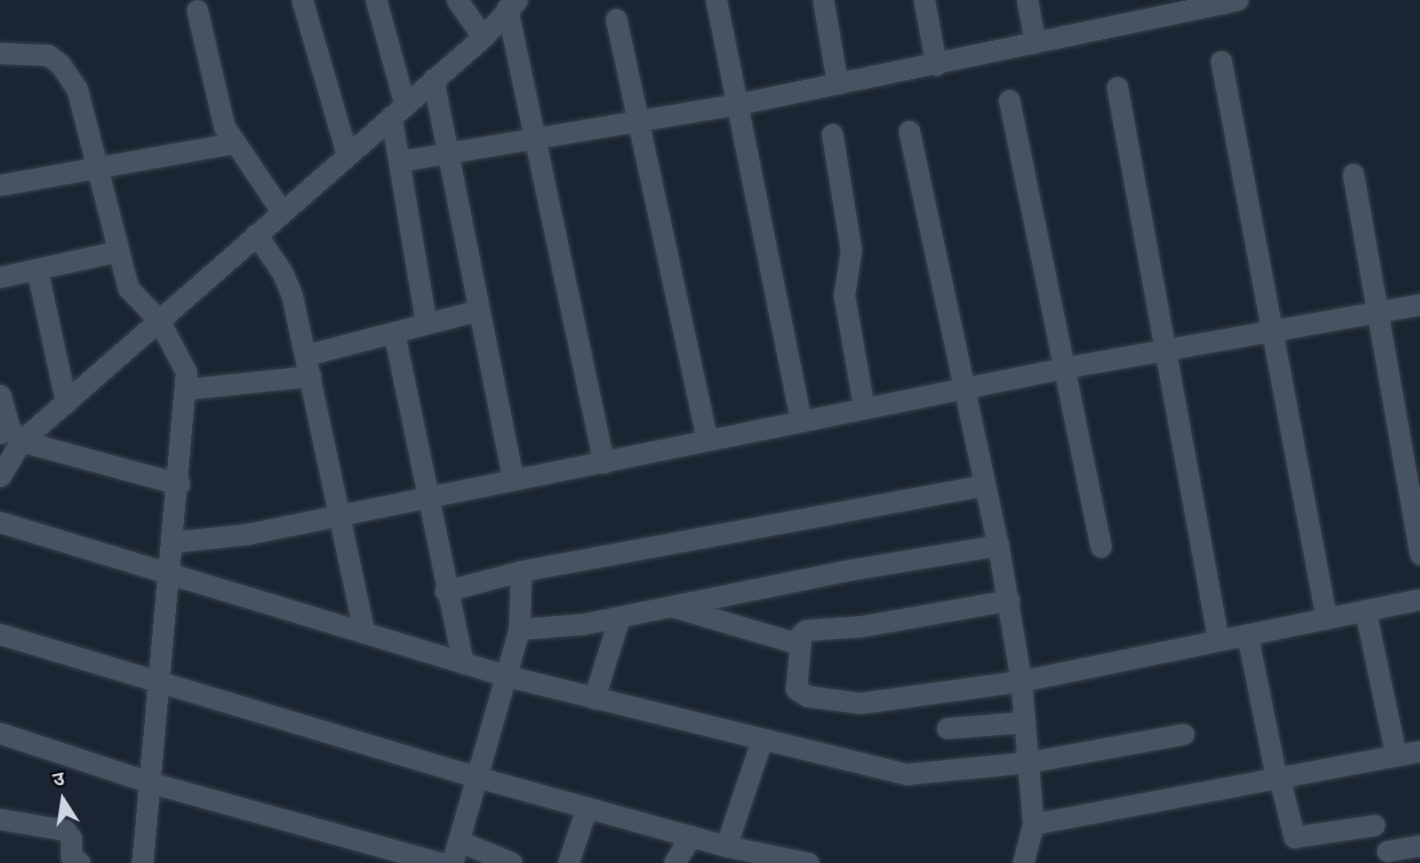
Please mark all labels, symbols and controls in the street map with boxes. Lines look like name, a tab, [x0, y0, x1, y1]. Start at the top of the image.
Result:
north arrow	[28, 765, 98, 835]
text: उ	[51, 768, 66, 790]

